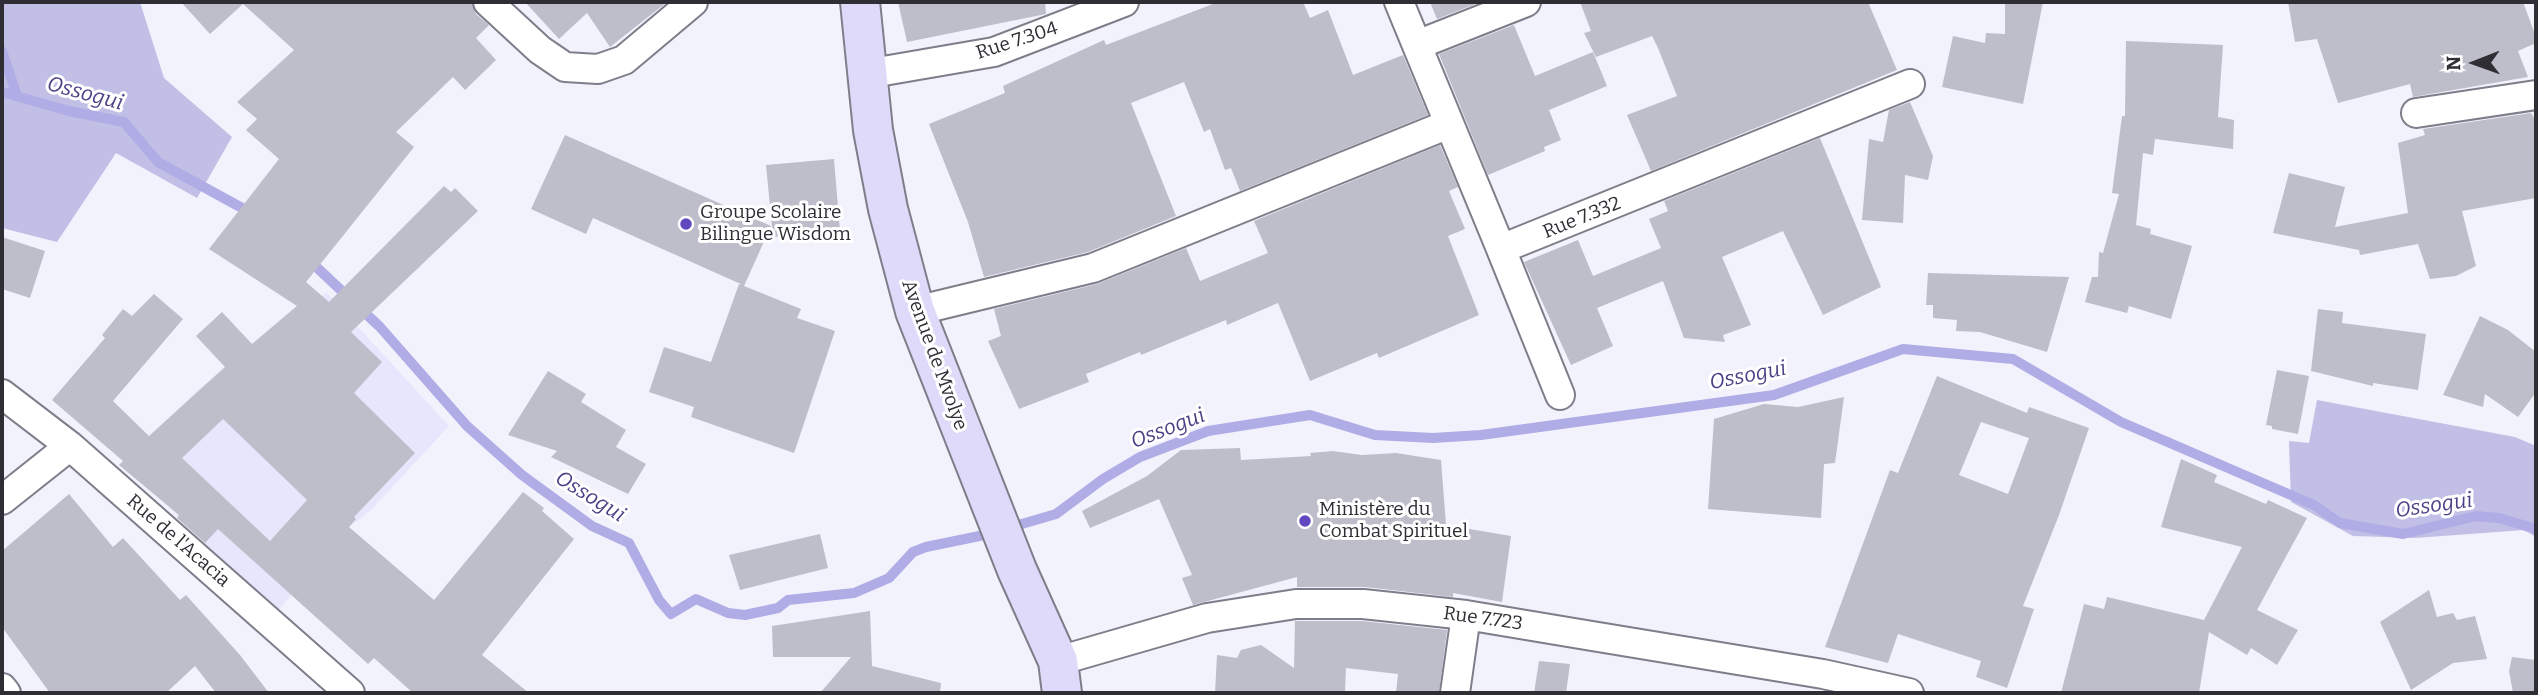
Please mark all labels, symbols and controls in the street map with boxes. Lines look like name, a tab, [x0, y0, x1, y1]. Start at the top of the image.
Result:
street label: Rue 7.304	[973, 17, 1061, 65]
north arrow	[2440, 28, 2510, 98]
text: N	[2442, 56, 2465, 71]
water label: Ossogui	[44, 72, 126, 116]
street label: Rue 7.332	[1540, 192, 1624, 244]
place label: Groupe Scolaire Bilingue Wisdom	[700, 202, 851, 246]
marker: Groupe Scolaire Bilingue Wisdom	[678, 216, 694, 232]
street label: Avenue de Mvolye	[896, 277, 972, 433]
water label: Ossogui	[1708, 356, 1788, 396]
water label: Ossogui	[1127, 403, 1209, 455]
water label: Ossogui	[550, 466, 630, 528]
water label: Ossogui	[2394, 488, 2474, 524]
street label: Rue de l'Acacia	[122, 490, 234, 592]
place label: Ministère du Combat Spirituel	[1319, 499, 1468, 543]
marker: Ministère du Combat Spirituel	[1297, 513, 1313, 529]
street label: Rue 7.723	[1442, 602, 1524, 636]

